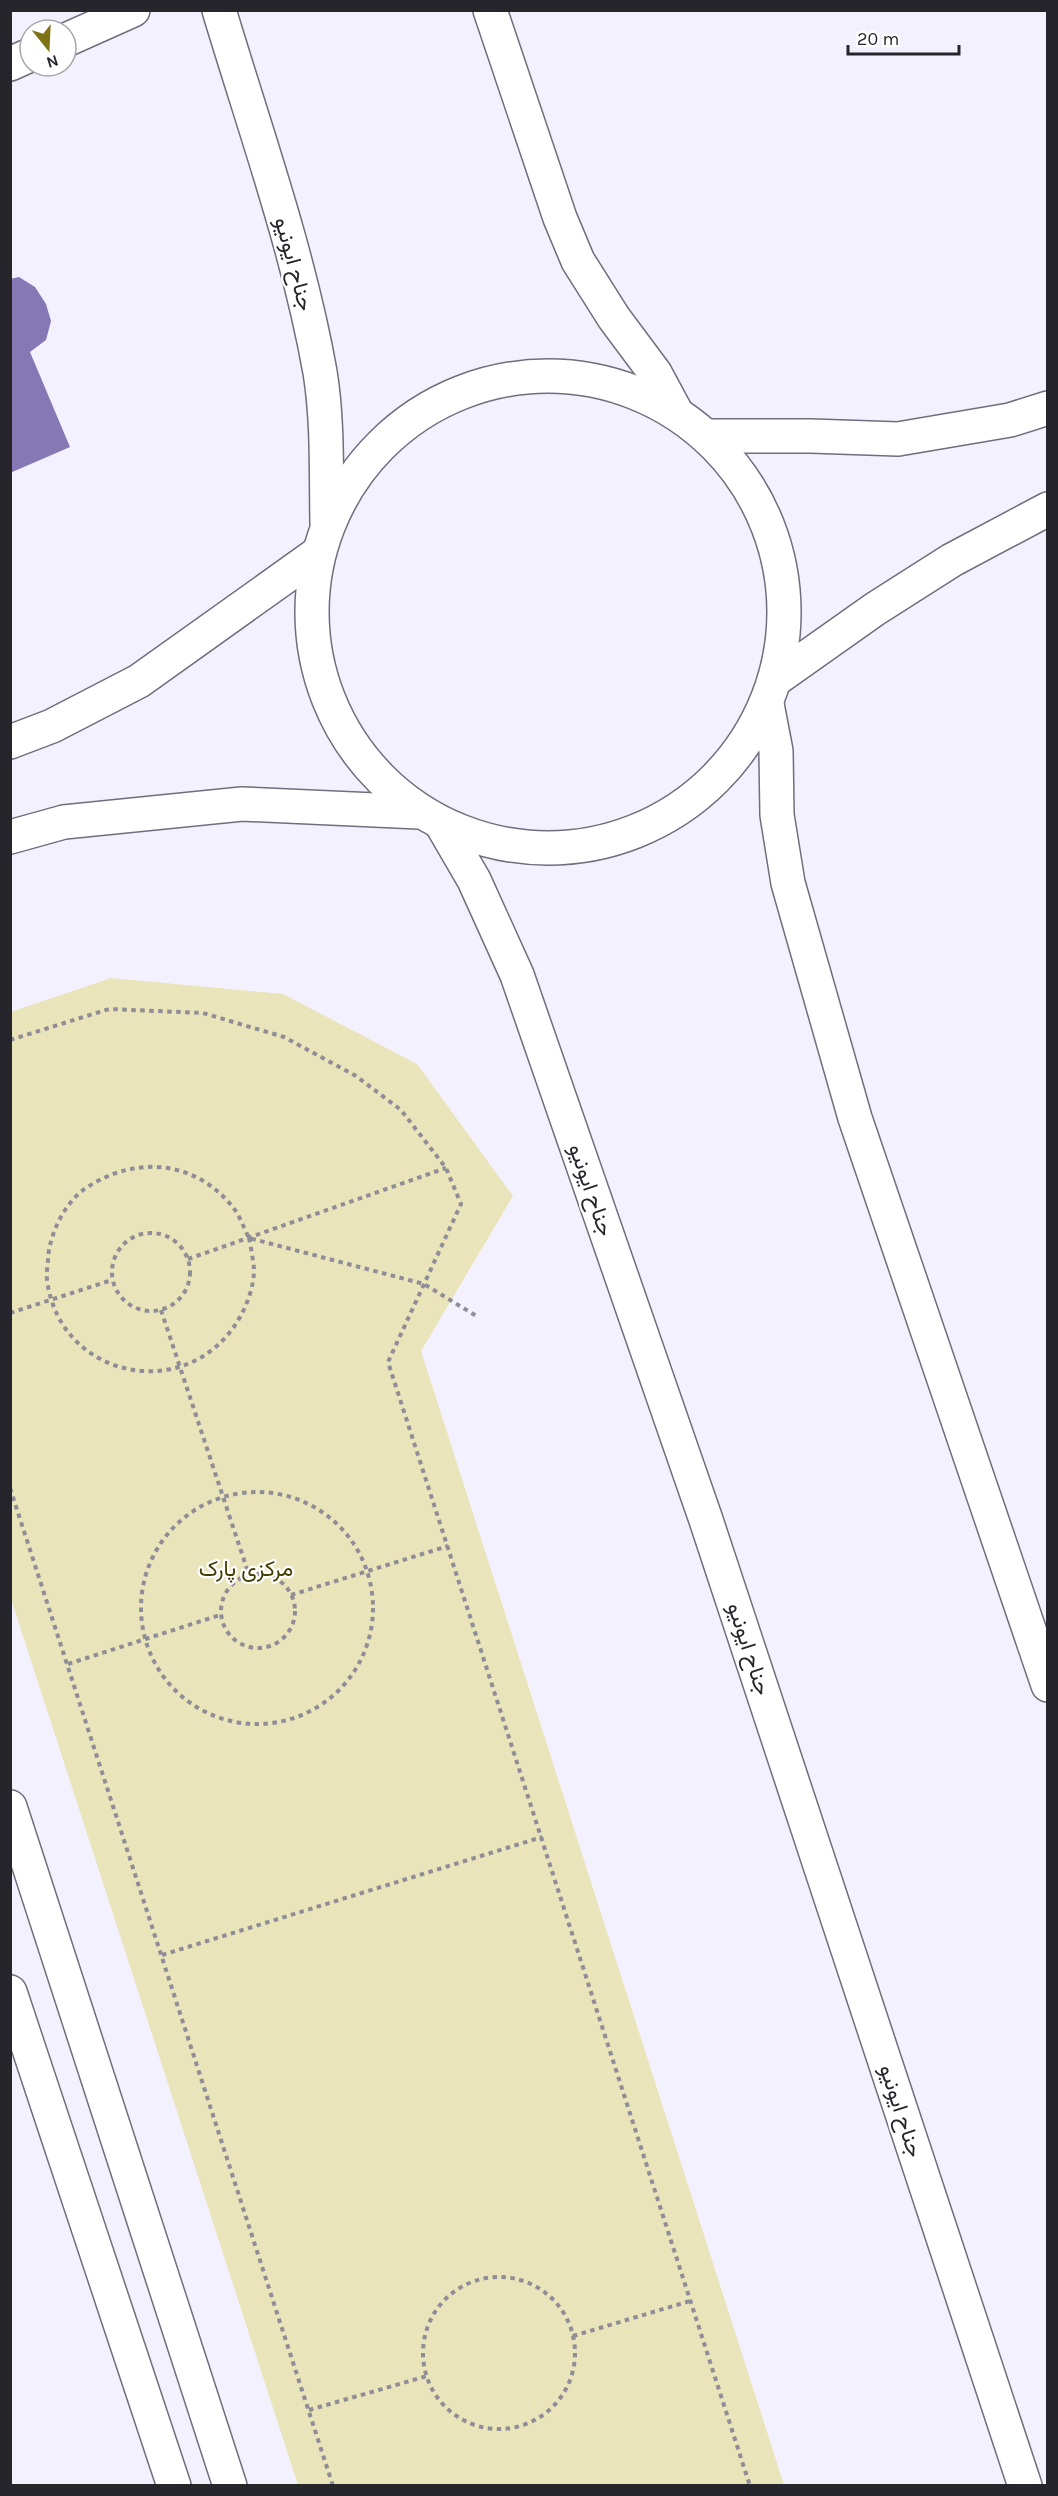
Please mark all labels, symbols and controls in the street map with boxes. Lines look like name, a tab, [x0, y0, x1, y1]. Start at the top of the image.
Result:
north arrow	[18, 18, 78, 78]
scale bar	[848, 18, 959, 56]
text: 20 m	[857, 28, 899, 50]
text: N	[44, 51, 61, 73]
street label: جناح ایونیو	[268, 214, 319, 314]
street label: جناح ایونیو	[562, 1140, 619, 1240]
park label: مرکزی پارک	[199, 1556, 293, 1583]
street label: جناح ایونیو	[721, 1599, 776, 1699]
street label: جناح ایونیو	[873, 2061, 928, 2161]

